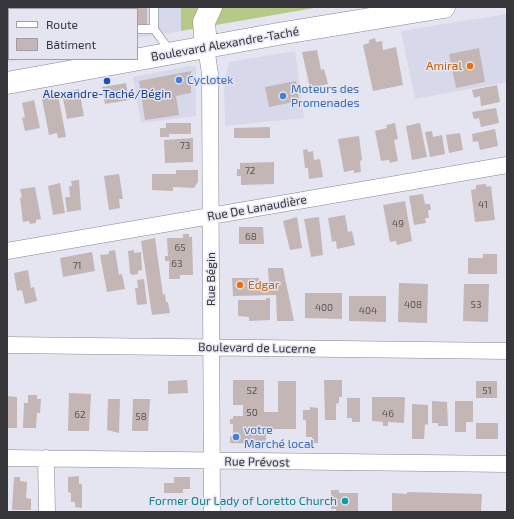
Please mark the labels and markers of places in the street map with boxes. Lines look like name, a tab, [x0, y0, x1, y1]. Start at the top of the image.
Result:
place label: Amiral	[426, 59, 462, 73]
marker: Amiral	[465, 61, 475, 71]
place label: Cyclotek	[187, 73, 233, 87]
marker: Cyclotek	[174, 75, 184, 85]
marker: Alexandre-Taché/Bégin	[102, 76, 112, 86]
place label: Moteurs des Promenades	[291, 82, 359, 110]
place label: Alexandre-Taché/Bégin	[43, 87, 171, 101]
marker: Moteurs des Promenades	[278, 91, 288, 101]
place label: Edgar	[248, 278, 280, 292]
marker: Edgar	[235, 280, 245, 290]
place label: votre Marché local	[244, 423, 314, 451]
marker: votre Marché local	[231, 432, 241, 442]
place label: Former Our Lady of Loretto Church	[149, 494, 337, 508]
marker: Former Our Lady of Loretto Church	[340, 496, 350, 506]

